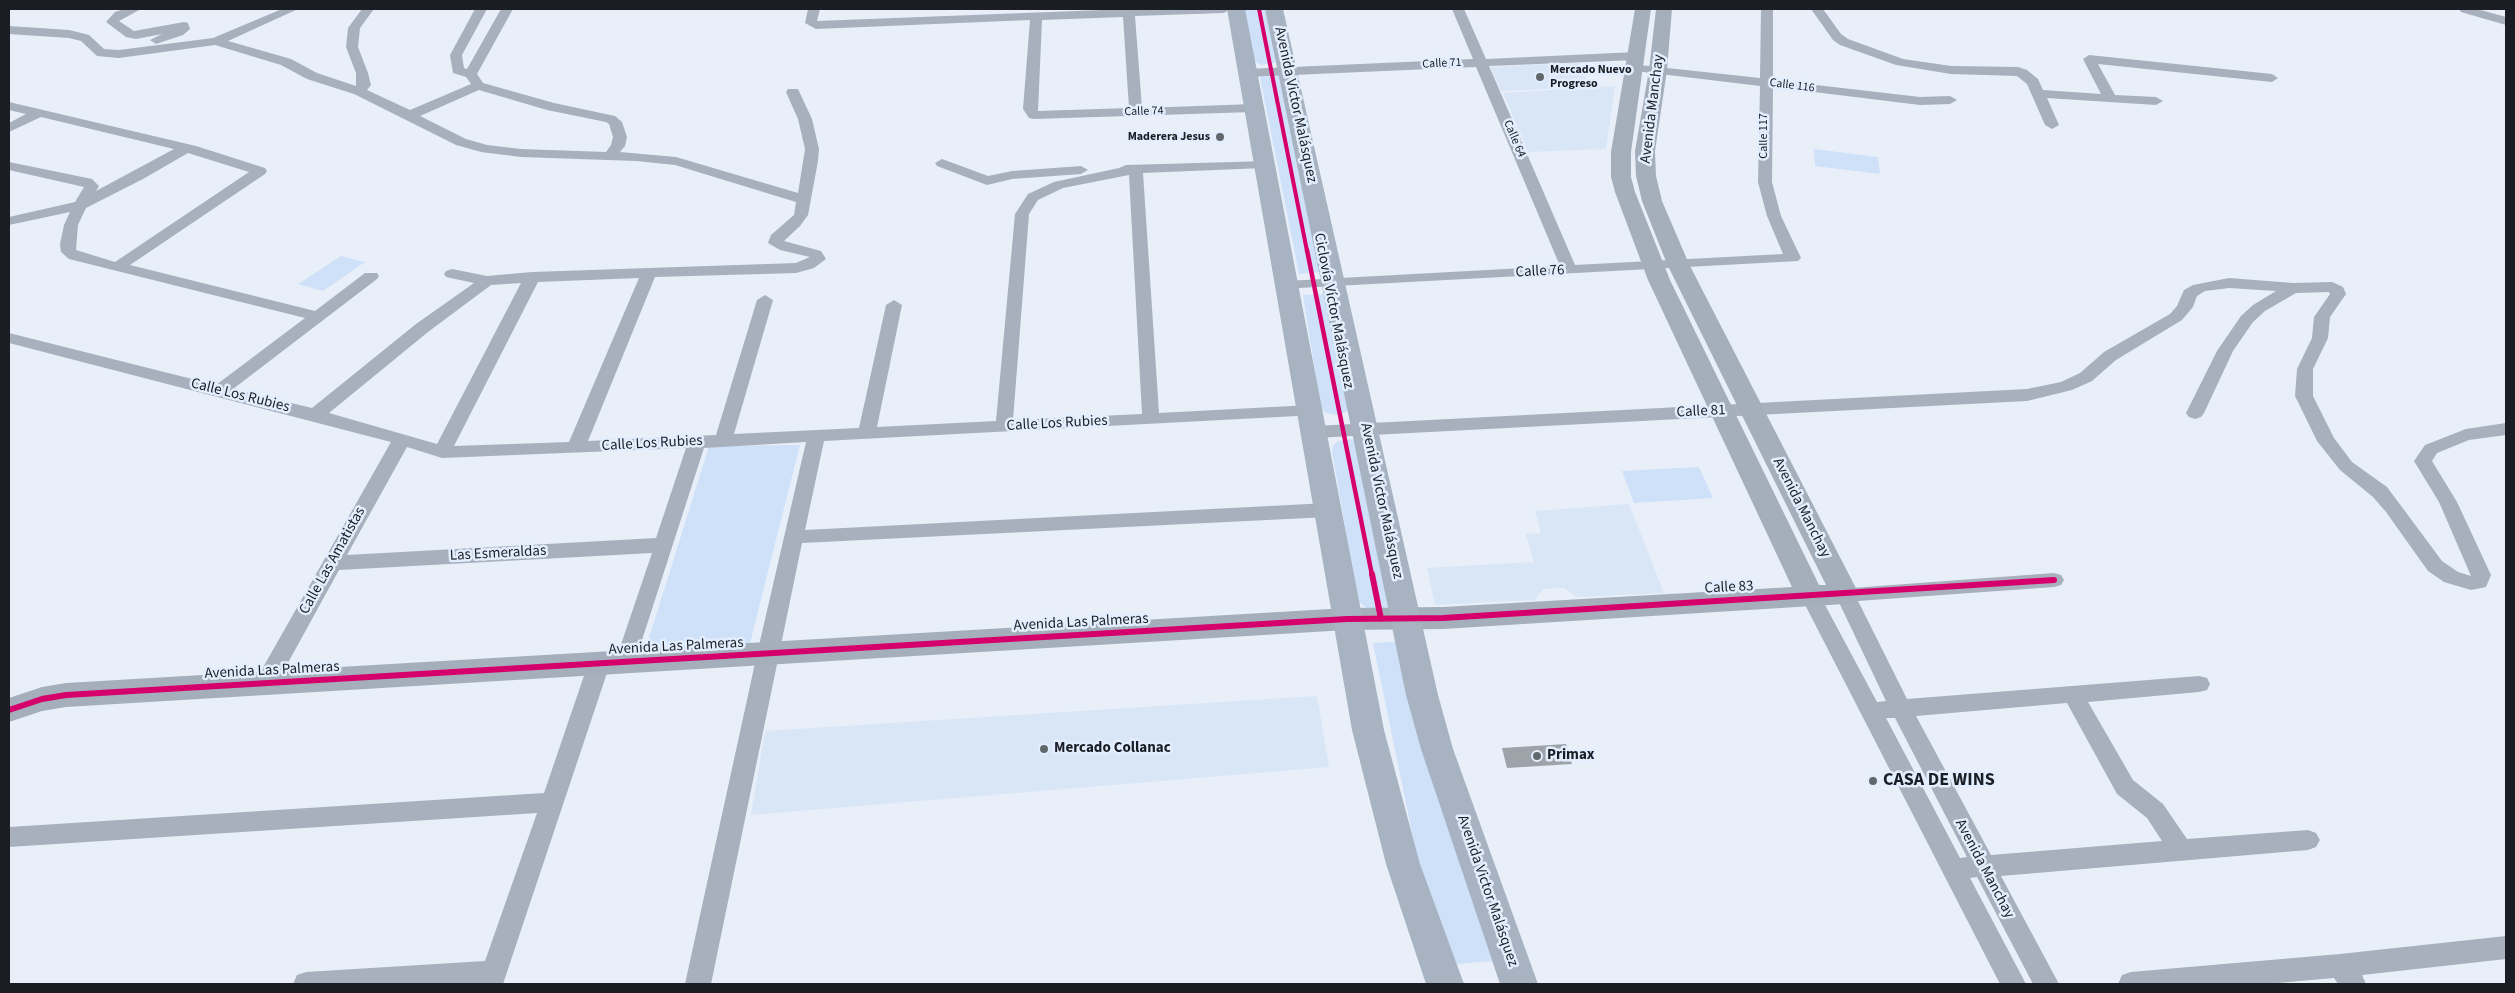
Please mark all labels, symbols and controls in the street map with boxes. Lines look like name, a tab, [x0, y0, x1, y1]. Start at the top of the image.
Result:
street label: Avenida Victor Malásquez	[1270, 25, 1320, 185]
street label: Avenida Manchay	[1637, 54, 1669, 164]
street label: Calle 71	[1422, 56, 1462, 72]
place label: Mercado Nuevo Progreso	[1550, 63, 1632, 91]
marker: Mercado Nuevo Progreso	[1534, 71, 1546, 83]
street label: Calle 116	[1769, 76, 1815, 96]
street label: Calle 74	[1124, 104, 1164, 120]
street label: Calle 117	[1757, 113, 1771, 159]
street label: Calle 64	[1500, 118, 1528, 160]
place label: Maderera Jesus	[1128, 130, 1210, 144]
marker: Maderera Jesus	[1214, 131, 1226, 143]
street label: Ciclovía Víctor Malásquez	[1309, 232, 1357, 390]
street label: Calle 76	[1515, 262, 1565, 282]
street label: Calle Los Rubies	[189, 375, 291, 417]
street label: Calle 81	[1676, 402, 1726, 422]
street label: Calle Los Rubies	[1006, 412, 1108, 436]
street label: Avenida Victor Malásquez	[1356, 421, 1406, 581]
street label: Calle Los Rubies	[601, 432, 703, 456]
street label: Avenida Manchay	[1768, 455, 1834, 561]
street label: Calle Las Amatistas	[296, 504, 370, 618]
street label: Las Esmeraldas	[449, 542, 547, 566]
street label: Calle 83	[1704, 578, 1754, 598]
street label: Avenida Las Palmeras	[1013, 610, 1149, 636]
street label: Avenida Las Palmeras	[608, 634, 744, 660]
street label: Avenida Las Palmeras	[204, 658, 340, 684]
place label: Mercado Collanac	[1054, 740, 1171, 758]
marker: Mercado Collanac	[1038, 743, 1050, 755]
place label: Primax	[1547, 747, 1595, 765]
marker: Primax	[1531, 750, 1543, 762]
place label: CASA DE WINS	[1883, 770, 1995, 792]
marker: CASA DE WINS	[1867, 775, 1879, 787]
street label: Avenida Victor Malásquez	[1453, 813, 1521, 969]
street label: Avenida Manchay	[1950, 816, 2018, 922]

